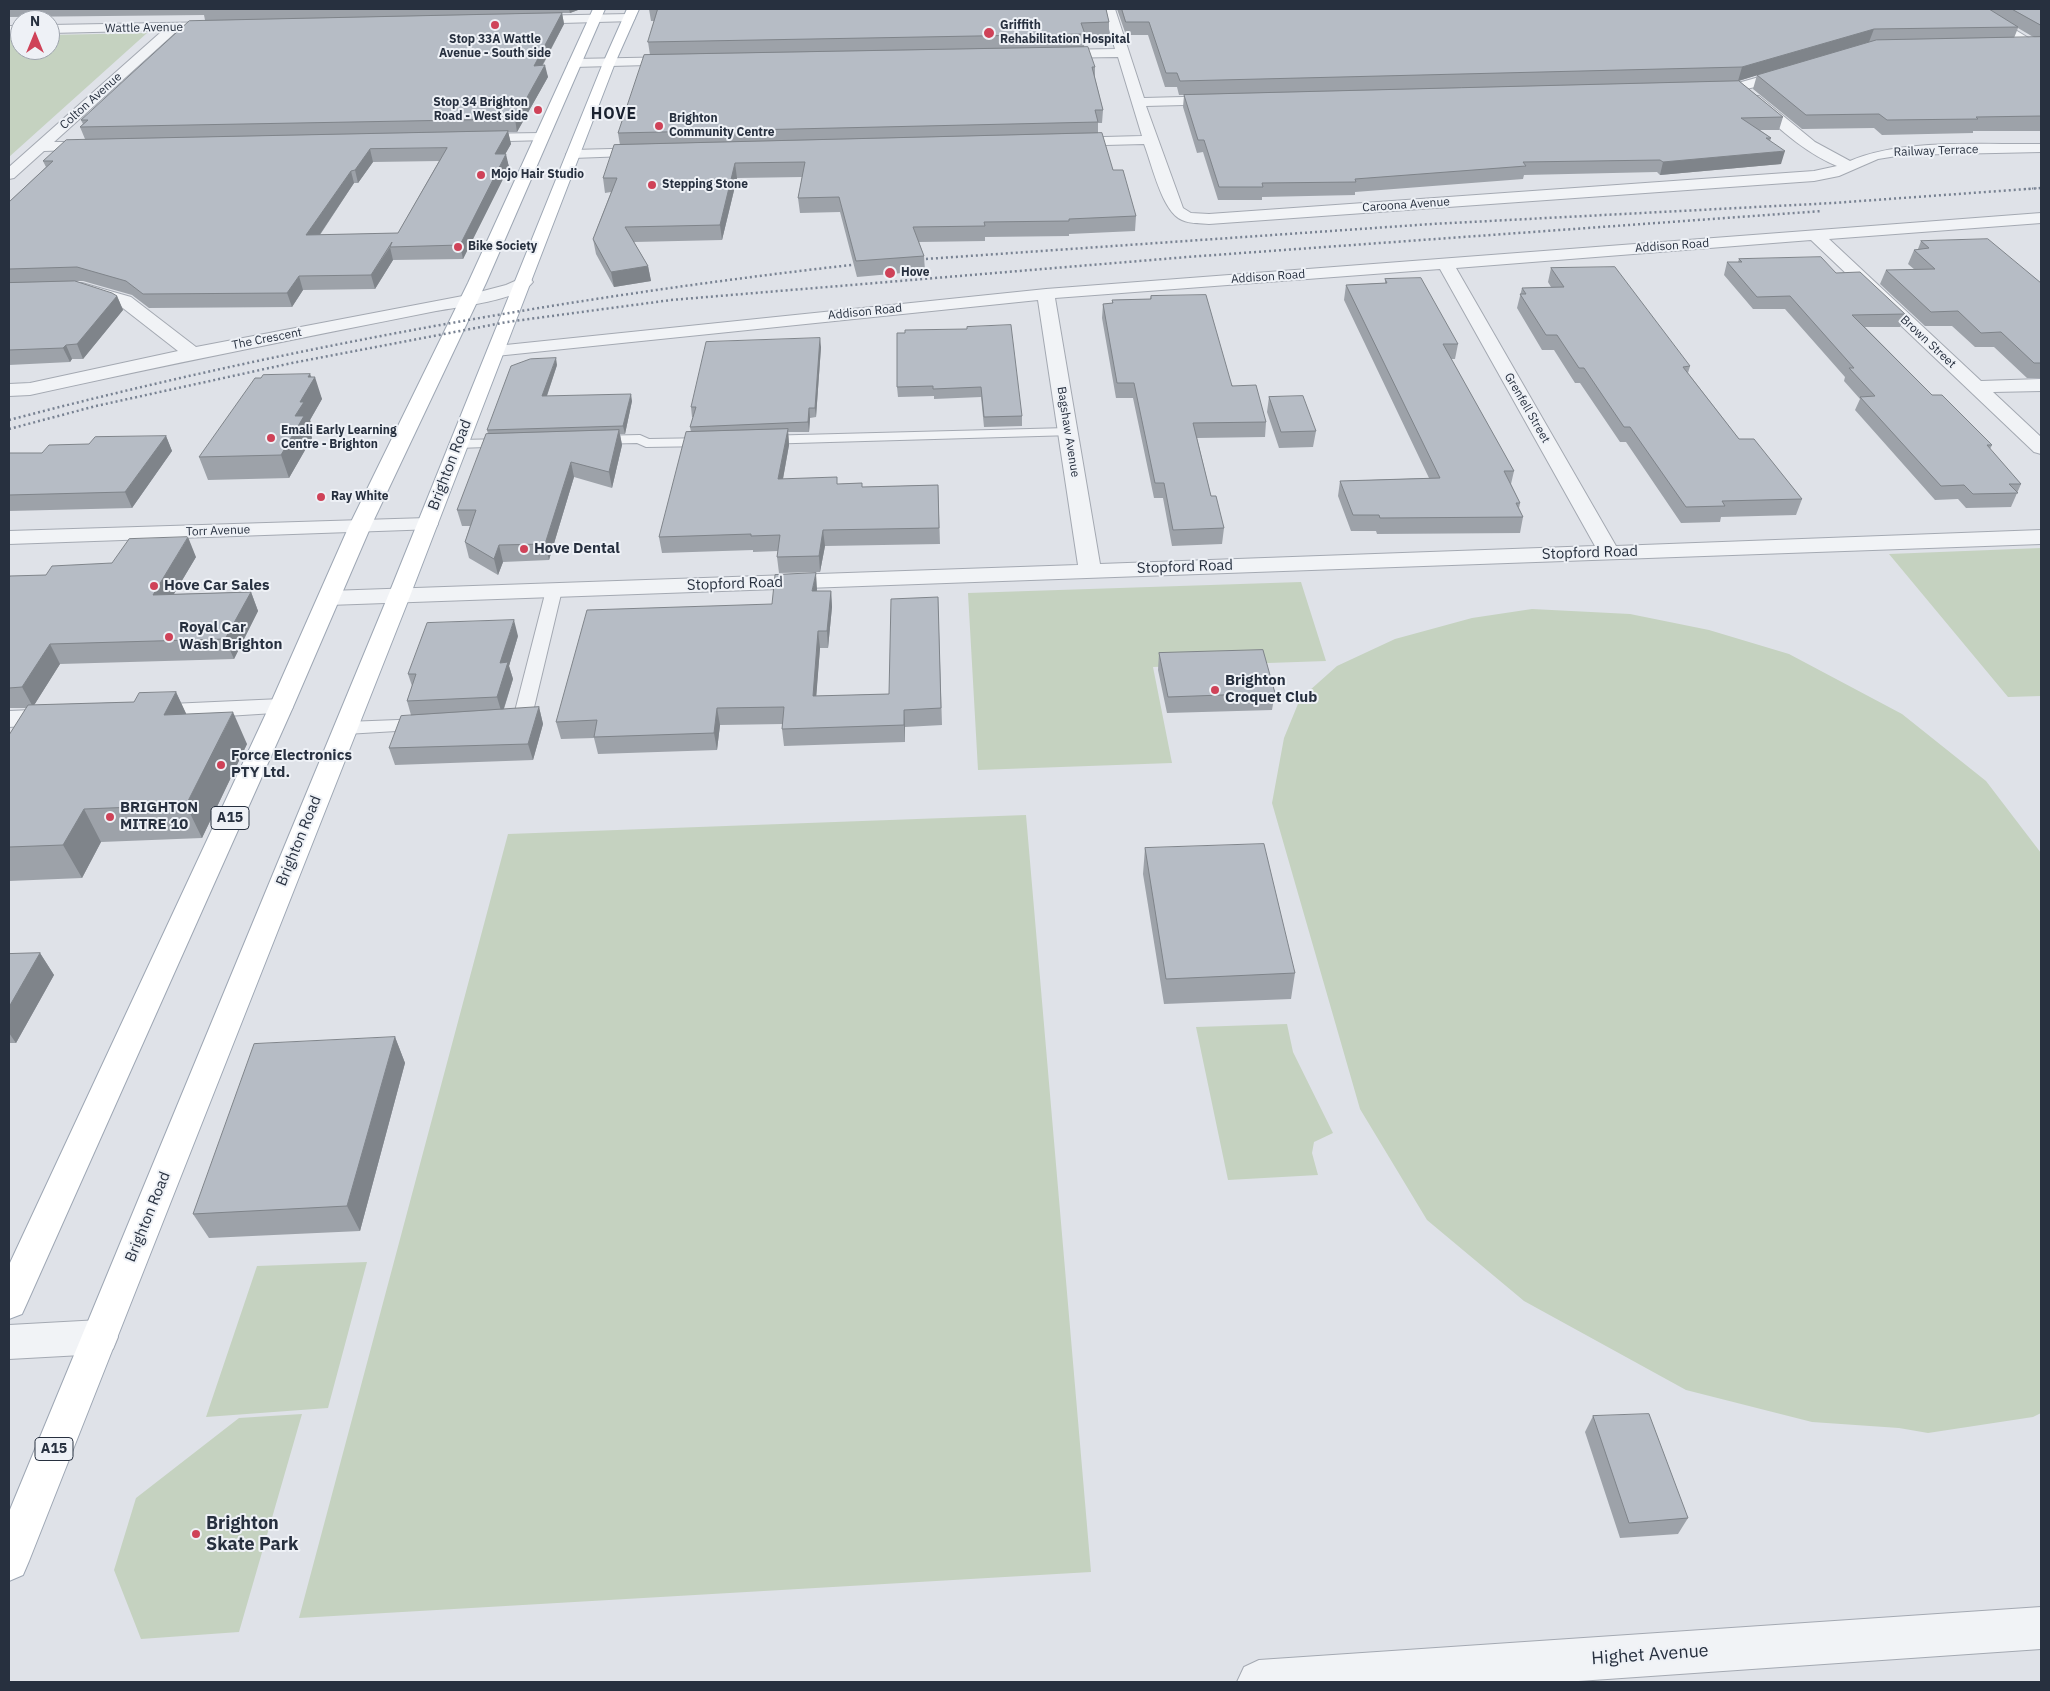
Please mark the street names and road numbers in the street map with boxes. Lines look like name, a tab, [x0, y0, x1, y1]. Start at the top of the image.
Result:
street label: Wattle Avenue	[105, 20, 183, 36]
street label: Colton Avenue	[57, 70, 125, 132]
street label: Railway Terrace	[1893, 142, 1979, 160]
street label: Caroona Avenue	[1362, 195, 1450, 215]
street label: Addison Road	[1634, 236, 1710, 256]
street label: Addison Road	[1230, 267, 1306, 287]
street label: Addison Road	[827, 301, 903, 323]
street label: Brown Street	[1897, 313, 1959, 371]
street label: The Crescent	[231, 325, 303, 353]
street label: Grenfell Street	[1501, 370, 1553, 446]
street label: Bagshaw Avenue	[1054, 386, 1082, 478]
street label: Brighton Road	[424, 417, 476, 513]
street label: Torr Avenue	[186, 523, 250, 539]
street label: Stopford Road	[1542, 542, 1638, 564]
street label: Stopford Road	[1137, 556, 1233, 578]
street label: Stopford Road	[687, 573, 783, 595]
street label: Brighton Road	[273, 793, 325, 889]
road number: A15	[211, 806, 249, 830]
street label: Brighton Road	[122, 1169, 174, 1265]
road number: A15	[35, 1438, 73, 1460]
street label: Highet Avenue	[1591, 1640, 1709, 1670]

